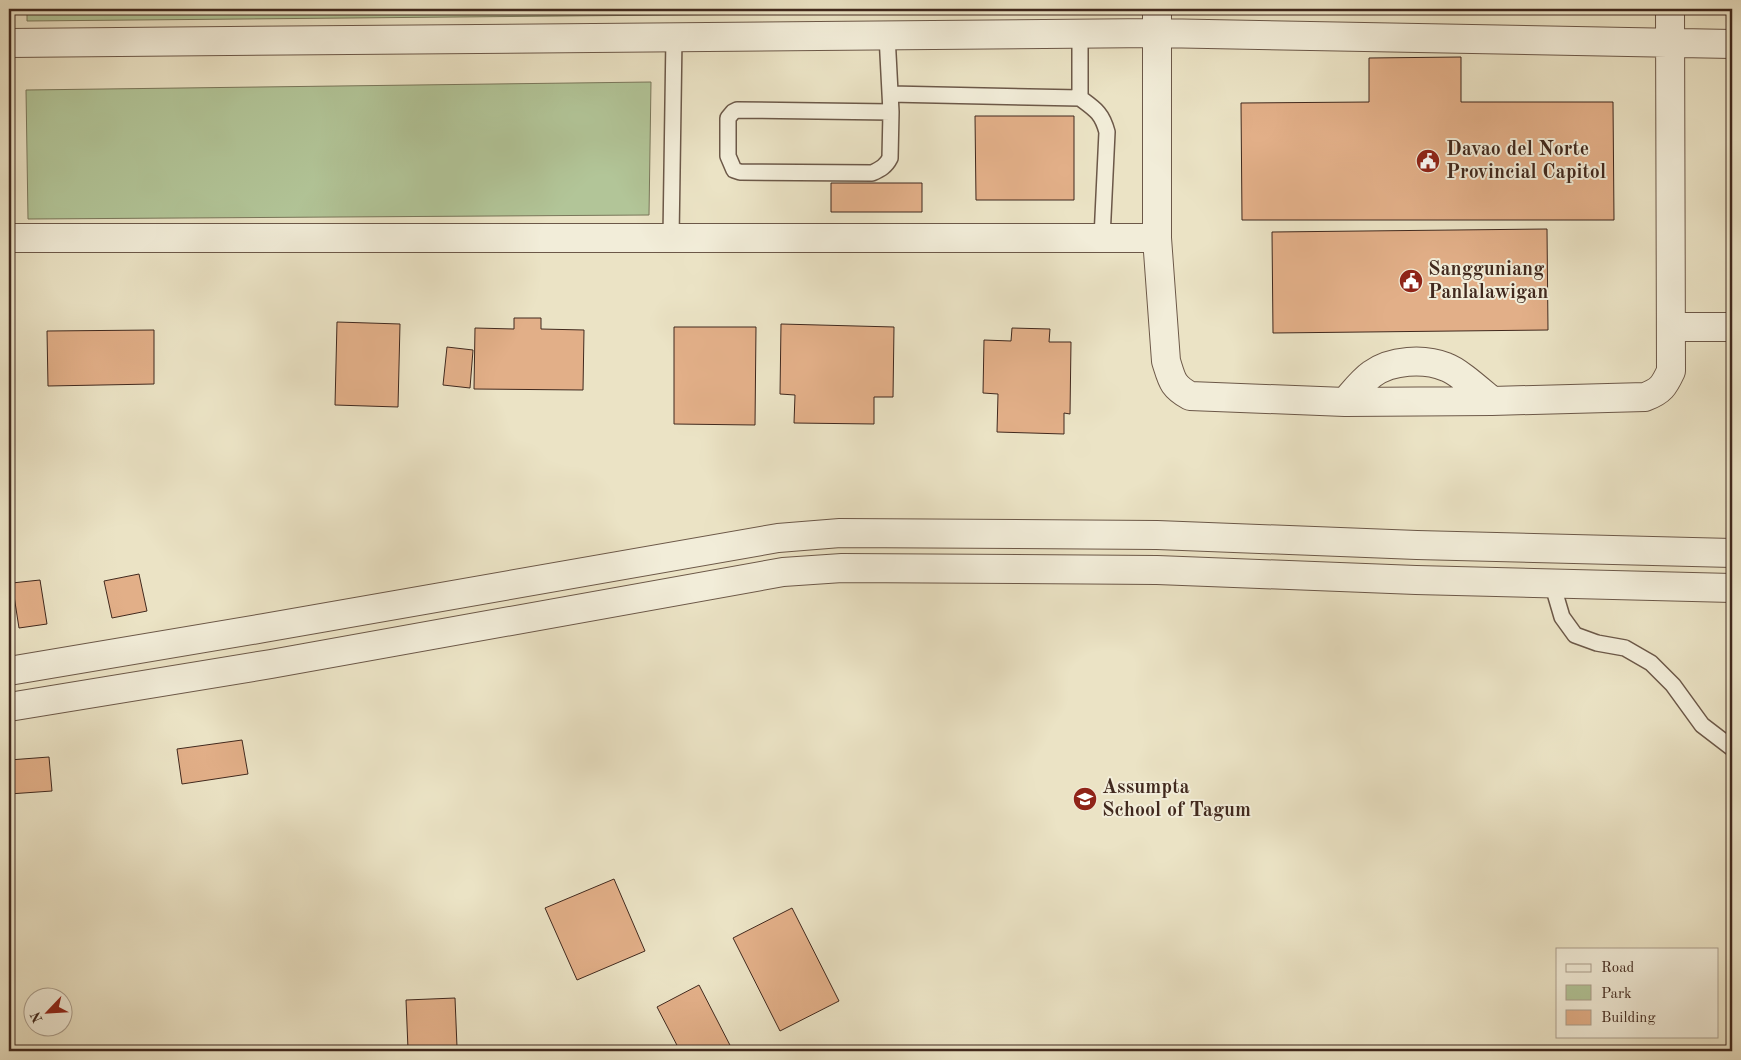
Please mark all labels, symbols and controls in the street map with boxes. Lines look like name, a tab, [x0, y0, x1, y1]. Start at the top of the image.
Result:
place label: Davao del Norte Provincial Capitol	[1446, 140, 1606, 183]
public building icon: Davao del Norte Provincial Capitol	[1415, 148, 1441, 174]
place label: Sangguniang Panlalawigan	[1428, 260, 1548, 303]
public building icon: Sangguniang Panlalawigan	[1398, 268, 1424, 294]
place label: Assumpta School of Tagum	[1102, 778, 1251, 821]
school or university icon: Assumpta School of Tagum	[1072, 786, 1098, 812]
legend	[1556, 948, 1718, 1038]
text: Road	[1601, 961, 1635, 976]
text: Park	[1601, 987, 1632, 1002]
north arrow	[22, 988, 72, 1038]
text: N	[28, 1009, 46, 1025]
text: Building	[1601, 1011, 1656, 1026]

